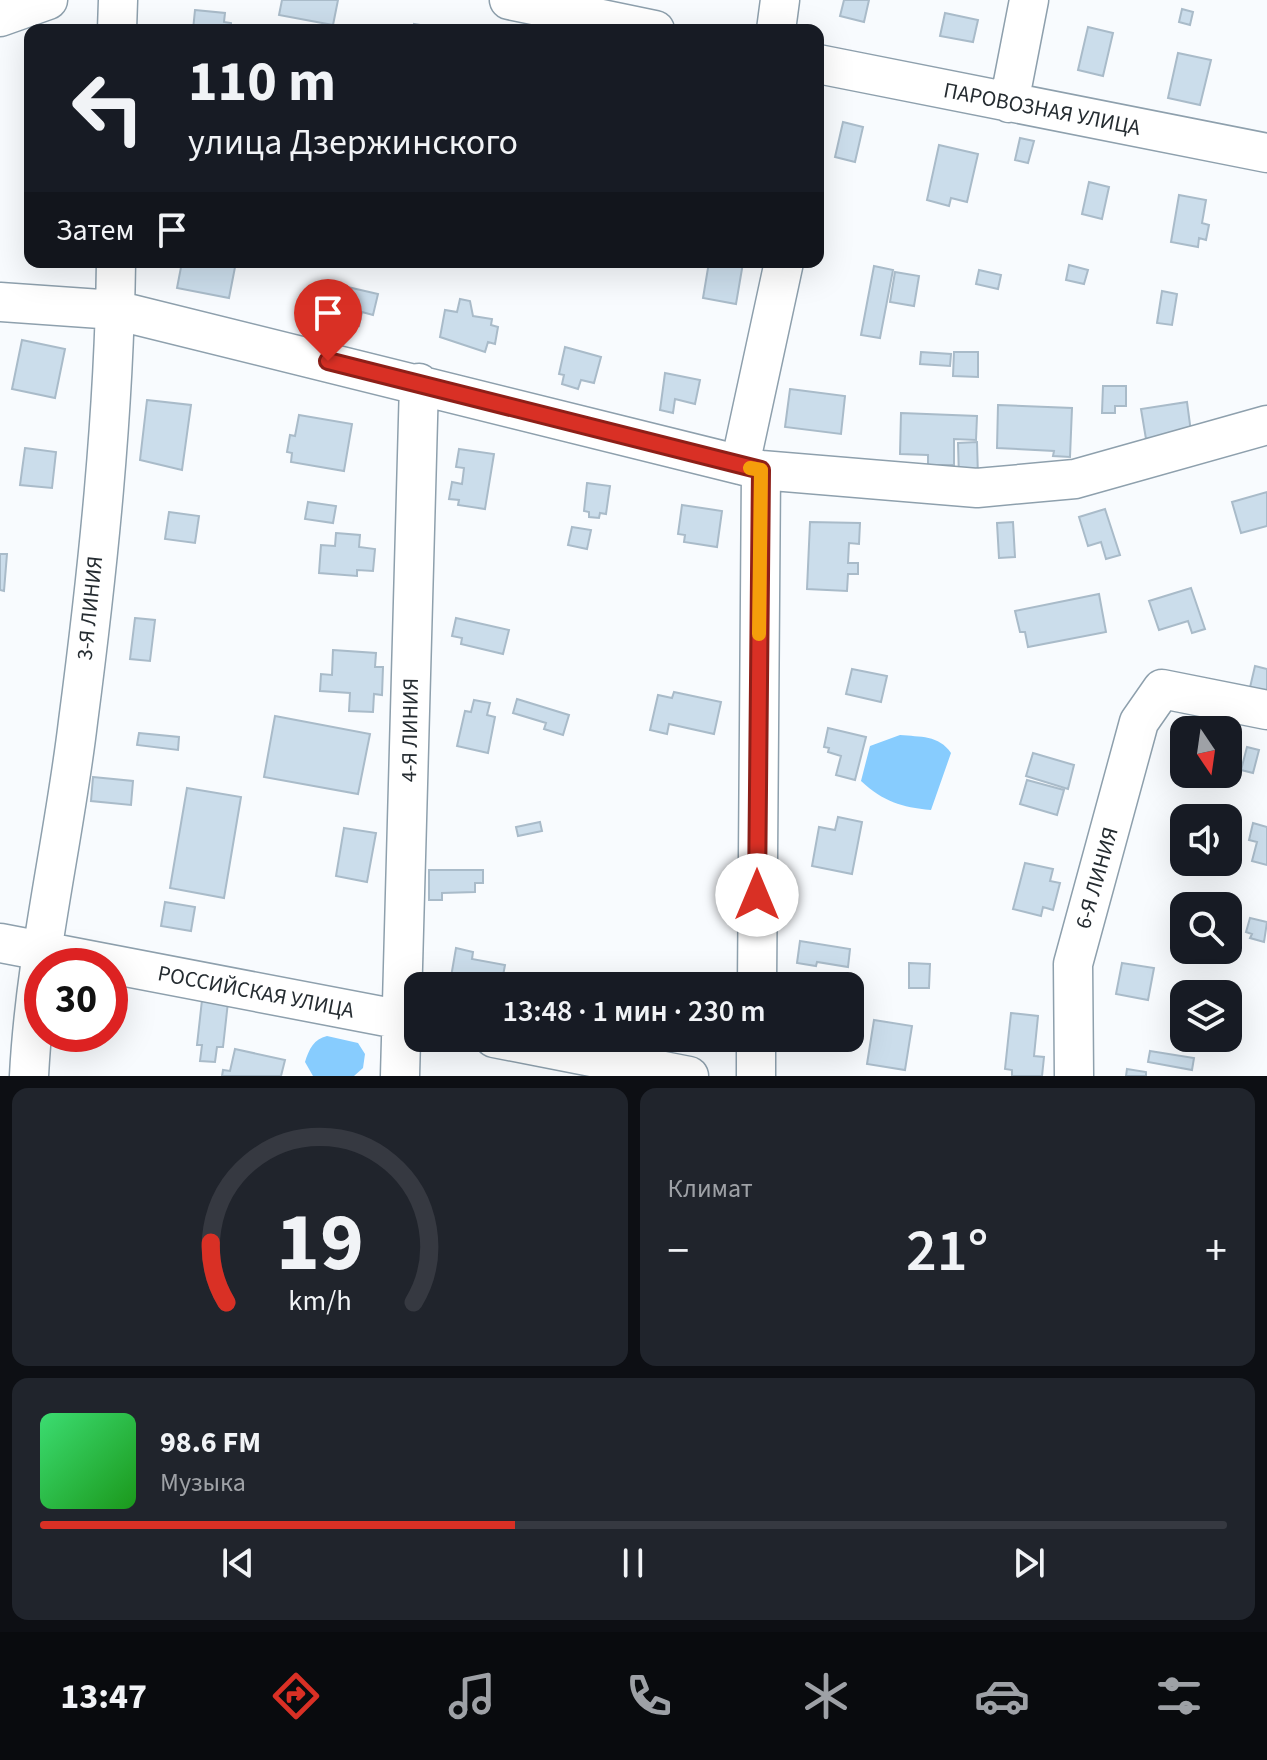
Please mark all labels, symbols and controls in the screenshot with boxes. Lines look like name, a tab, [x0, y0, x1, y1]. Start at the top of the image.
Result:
text: 110 m	[188, 43, 336, 122]
icon: left	[56, 56, 160, 160]
street label: ПАРОВОЗНАЯ УЛИЦА	[941, 74, 1143, 144]
text: улица Дзержинского	[188, 117, 518, 168]
icon: arrive	[150, 208, 194, 252]
text: Затем	[56, 209, 134, 252]
pin	[294, 279, 362, 361]
icon: arrive	[306, 291, 350, 335]
street label: 3-Я ЛИНИЯ	[69, 554, 111, 662]
street label: 4-Я ЛИНИЯ	[393, 678, 427, 782]
north arrow	[1170, 716, 1242, 788]
map controls	[1170, 716, 1242, 1052]
button: sound	[1170, 804, 1242, 876]
street label: 6-Я ЛИНИЯ	[1067, 823, 1127, 933]
position arrow	[715, 853, 799, 937]
button: search	[1170, 892, 1242, 964]
speed limit sign: 30	[24, 948, 128, 1052]
street label: РОССИЙСКАЯ УЛИЦА	[155, 957, 357, 1027]
button: layers	[1170, 980, 1242, 1052]
text: 13:48 · 1 мин · 230 m	[503, 990, 765, 1033]
text: Климат	[668, 1170, 753, 1207]
text: 19	[276, 1184, 364, 1302]
text: 21°	[906, 1209, 988, 1294]
text: −	[668, 1220, 689, 1283]
text: +	[1205, 1220, 1227, 1283]
text: km/h	[288, 1281, 351, 1321]
text: 98.6 FM	[160, 1421, 261, 1464]
text: Музыка	[160, 1464, 246, 1501]
icon: previous	[216, 1541, 260, 1585]
icon: pause	[611, 1541, 655, 1585]
icon: next	[1007, 1541, 1051, 1585]
icon: directions	[268, 1668, 324, 1724]
icon: music	[444, 1668, 500, 1724]
icon: phone	[621, 1668, 677, 1724]
icon: climate	[798, 1668, 854, 1724]
icon: car	[974, 1668, 1030, 1724]
icon: filters	[1151, 1668, 1207, 1724]
text: 13:47	[60, 1671, 147, 1722]

